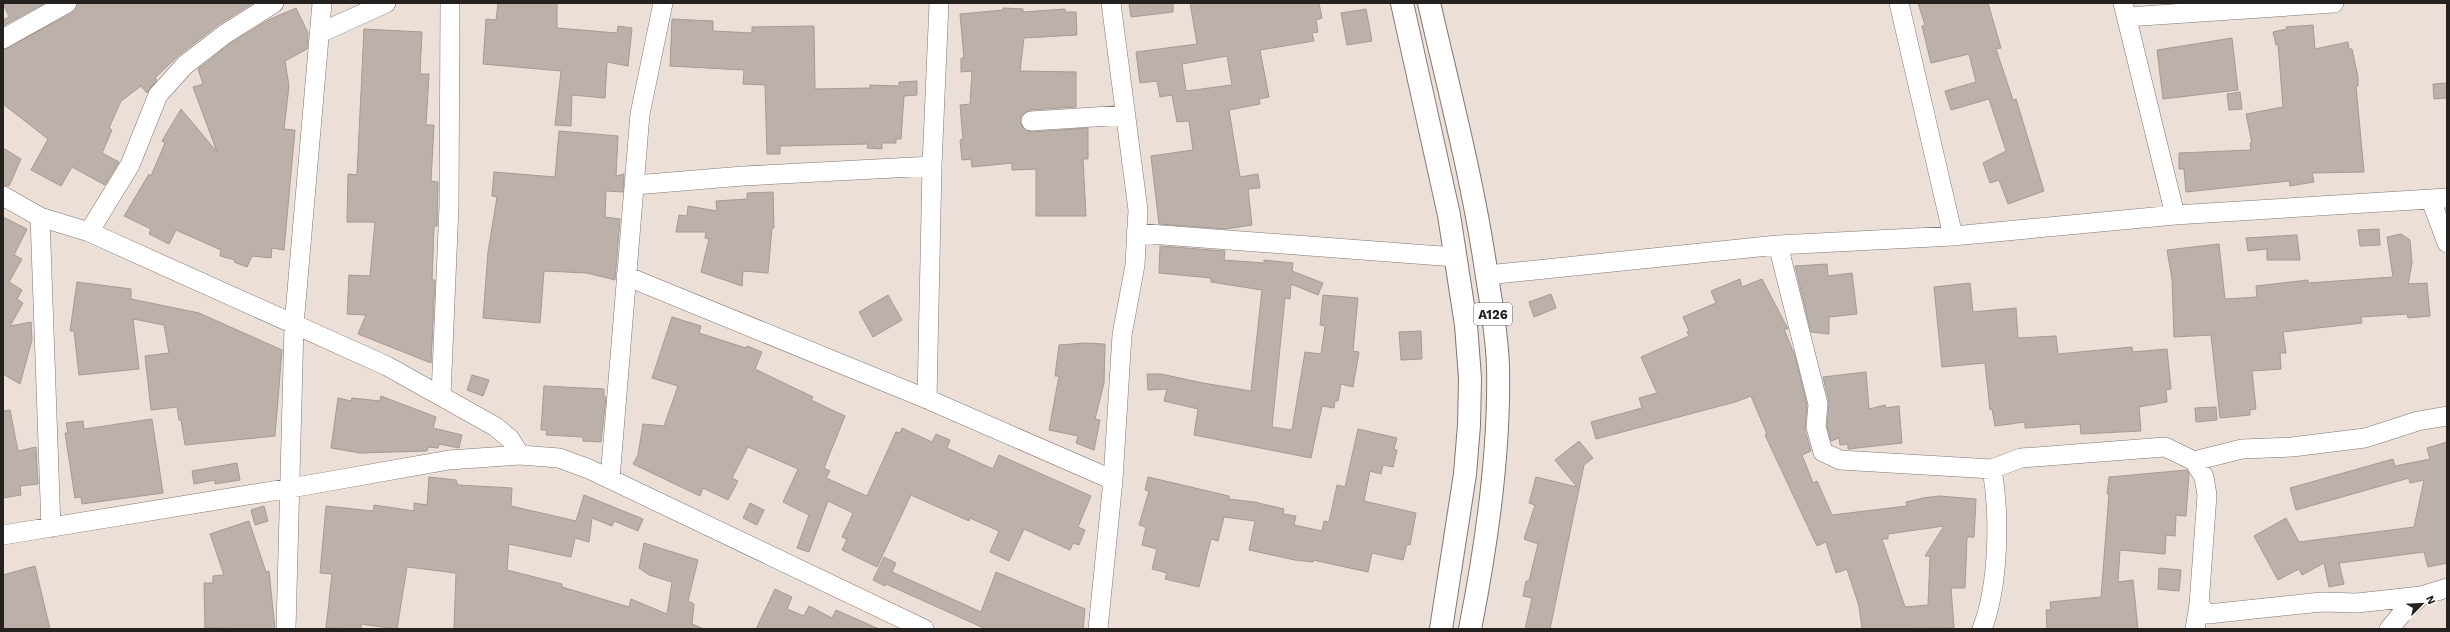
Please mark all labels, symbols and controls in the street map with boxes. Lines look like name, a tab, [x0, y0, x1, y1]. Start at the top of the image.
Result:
road number: A126	[1474, 303, 1512, 325]
north arrow	[2402, 584, 2442, 624]
text: N	[2423, 594, 2438, 607]

